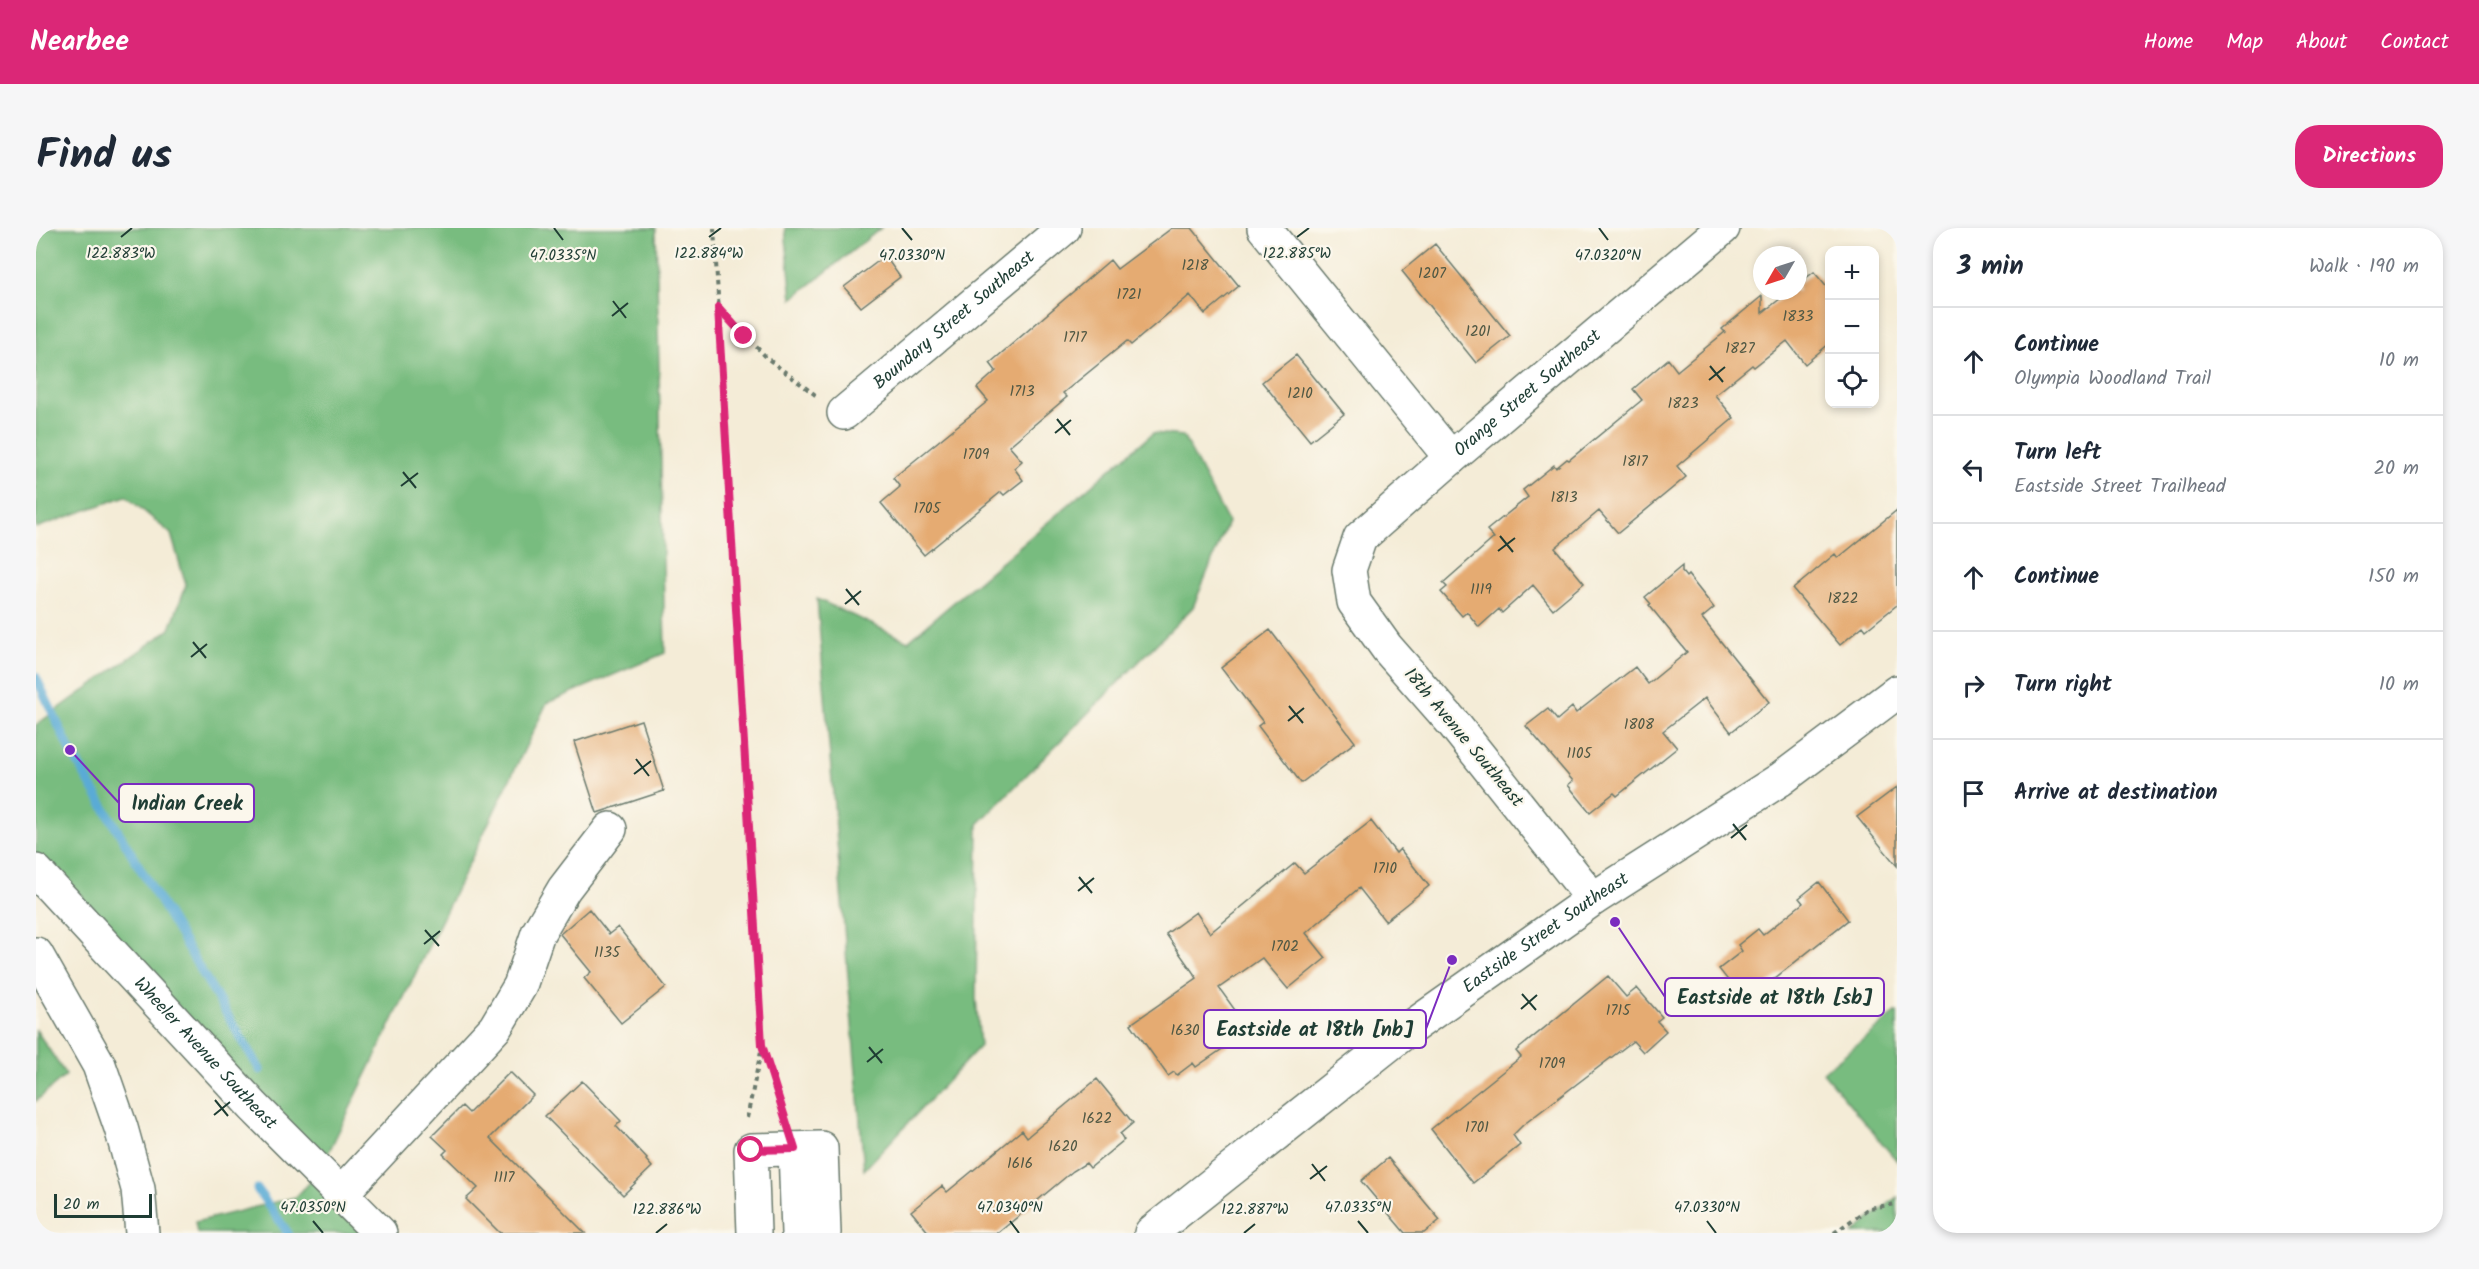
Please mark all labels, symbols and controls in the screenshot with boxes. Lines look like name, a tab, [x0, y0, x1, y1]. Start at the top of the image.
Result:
text: Nearbee	[30, 20, 129, 65]
text: Home	[2144, 26, 2193, 59]
text: Map	[2226, 26, 2263, 59]
text: About	[2296, 26, 2347, 59]
text: Contact	[2380, 26, 2449, 59]
text: Find us	[36, 123, 172, 190]
button: Directions	[2295, 125, 2443, 188]
text: 122.883°W	[86, 242, 156, 266]
text: 122.884°W	[675, 242, 744, 266]
text: 122.885°W	[1263, 242, 1332, 266]
street label: Boundary Street Southeast	[867, 243, 1042, 397]
text: 47.0335°N	[530, 244, 596, 268]
text: 47.0330°N	[879, 244, 945, 268]
text: 47.0320°N	[1575, 244, 1641, 268]
north arrow	[1753, 246, 1807, 300]
map controls	[1825, 246, 1879, 408]
button: +	[1825, 246, 1879, 300]
text: 3 min	[1957, 246, 2024, 288]
text: Walk · 190 m	[2309, 251, 2419, 283]
house number: 1218	[1181, 254, 1210, 278]
house number: 1207	[1418, 262, 1447, 286]
house number: 1721	[1116, 283, 1142, 307]
button: −	[1825, 300, 1879, 354]
house number: 1833	[1783, 305, 1814, 329]
house number: 1201	[1465, 320, 1491, 344]
street label: Orange Street Southeast	[1447, 321, 1609, 464]
route end	[730, 322, 756, 348]
house number: 1717	[1063, 326, 1088, 350]
text: Continue	[2014, 328, 2099, 363]
house number: 1827	[1725, 337, 1756, 361]
icon: ahead	[1957, 345, 1990, 378]
text: 10 m	[2379, 345, 2419, 377]
button: locate	[1825, 354, 1879, 408]
text: Olympia Woodland Trail	[2014, 363, 2211, 395]
house number: 1713	[1010, 380, 1035, 404]
house number: 1210	[1287, 382, 1313, 406]
house number: 1823	[1667, 392, 1699, 416]
text: Turn left	[2014, 436, 2101, 471]
house number: 1709	[963, 443, 990, 467]
house number: 1817	[1622, 450, 1649, 474]
icon: left	[1957, 453, 1990, 486]
text: 20 m	[2373, 453, 2419, 485]
text: Eastside Street Trailhead	[2014, 471, 2226, 503]
house number: 1813	[1550, 486, 1578, 510]
house number: 1705	[913, 497, 942, 521]
text: Continue	[2014, 560, 2099, 595]
icon: ahead	[1957, 561, 1990, 594]
text: 150 m	[2368, 561, 2419, 593]
house number: 1119	[1470, 578, 1492, 602]
house number: 1822	[1827, 587, 1859, 611]
street label: 18th Avenue Southeast	[1396, 662, 1531, 815]
text: Turn right	[2014, 668, 2112, 703]
icon: right	[1957, 669, 1990, 702]
text: 10 m	[2379, 669, 2419, 701]
house number: 1808	[1624, 713, 1655, 737]
house number: 1105	[1567, 742, 1592, 766]
text: Arrive at destination	[2014, 776, 2217, 811]
icon: arrive	[1957, 777, 1990, 810]
callout: Indian Creek	[119, 784, 254, 822]
text: Indian Creek	[131, 789, 244, 821]
house number: 1710	[1373, 857, 1397, 881]
street label: Eastside Street Southeast	[1457, 865, 1636, 1001]
house number: 1702	[1271, 935, 1299, 959]
house number: 1135	[594, 941, 621, 965]
street label: Wheeler Avenue Southeast	[126, 971, 285, 1138]
callout: Eastside at 18th [sb]	[1665, 978, 1884, 1016]
text: Eastside at 18th [sb]	[1677, 983, 1873, 1015]
house number: 1715	[1606, 999, 1631, 1023]
callout: Eastside at 18th [nb]	[1204, 1010, 1426, 1048]
text: Eastside at 18th [nb]	[1216, 1015, 1414, 1047]
house number: 1630	[1170, 1019, 1200, 1043]
house number: 1709	[1539, 1052, 1566, 1076]
house number: 1622	[1082, 1107, 1112, 1131]
house number: 1701	[1465, 1116, 1489, 1140]
house number: 1620	[1048, 1135, 1078, 1159]
route start	[737, 1136, 763, 1162]
house number: 1616	[1007, 1152, 1033, 1176]
house number: 1117	[493, 1166, 516, 1190]
scale bar	[54, 1191, 152, 1218]
text: 20 m	[63, 1192, 99, 1217]
text: 47.0350°N	[280, 1196, 346, 1220]
text: 47.0340°N	[977, 1196, 1043, 1220]
text: 47.0335°N	[1325, 1196, 1391, 1220]
text: 47.0330°N	[1674, 1196, 1740, 1220]
text: 122.886°W	[633, 1198, 702, 1222]
text: 122.887°W	[1221, 1198, 1289, 1222]

